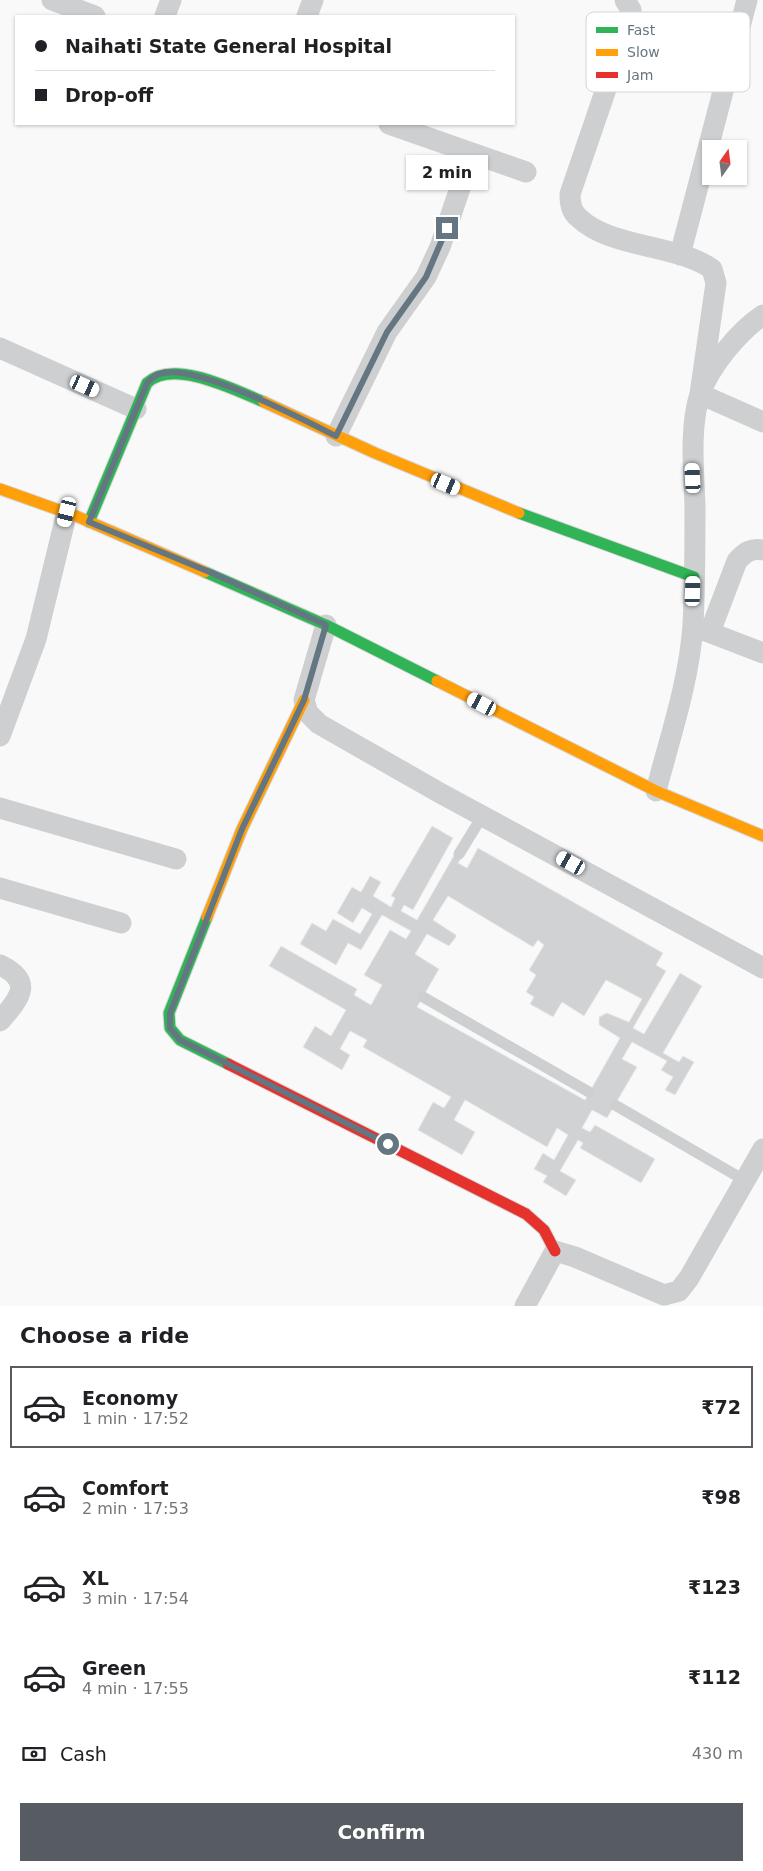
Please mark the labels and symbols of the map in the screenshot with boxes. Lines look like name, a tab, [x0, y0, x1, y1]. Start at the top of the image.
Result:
legend	[586, 12, 750, 92]
text: Fast	[627, 22, 656, 38]
text: Slow	[627, 44, 660, 60]
text: Jam	[626, 67, 653, 83]
north arrow	[702, 140, 748, 185]
callout: 2 min	[406, 156, 488, 190]
route end	[436, 217, 458, 239]
car	[68, 373, 101, 399]
car	[684, 463, 701, 493]
car	[429, 471, 462, 497]
car	[56, 496, 77, 528]
car	[684, 576, 701, 606]
car	[465, 691, 498, 717]
car	[554, 849, 587, 877]
route start	[377, 1133, 399, 1155]

